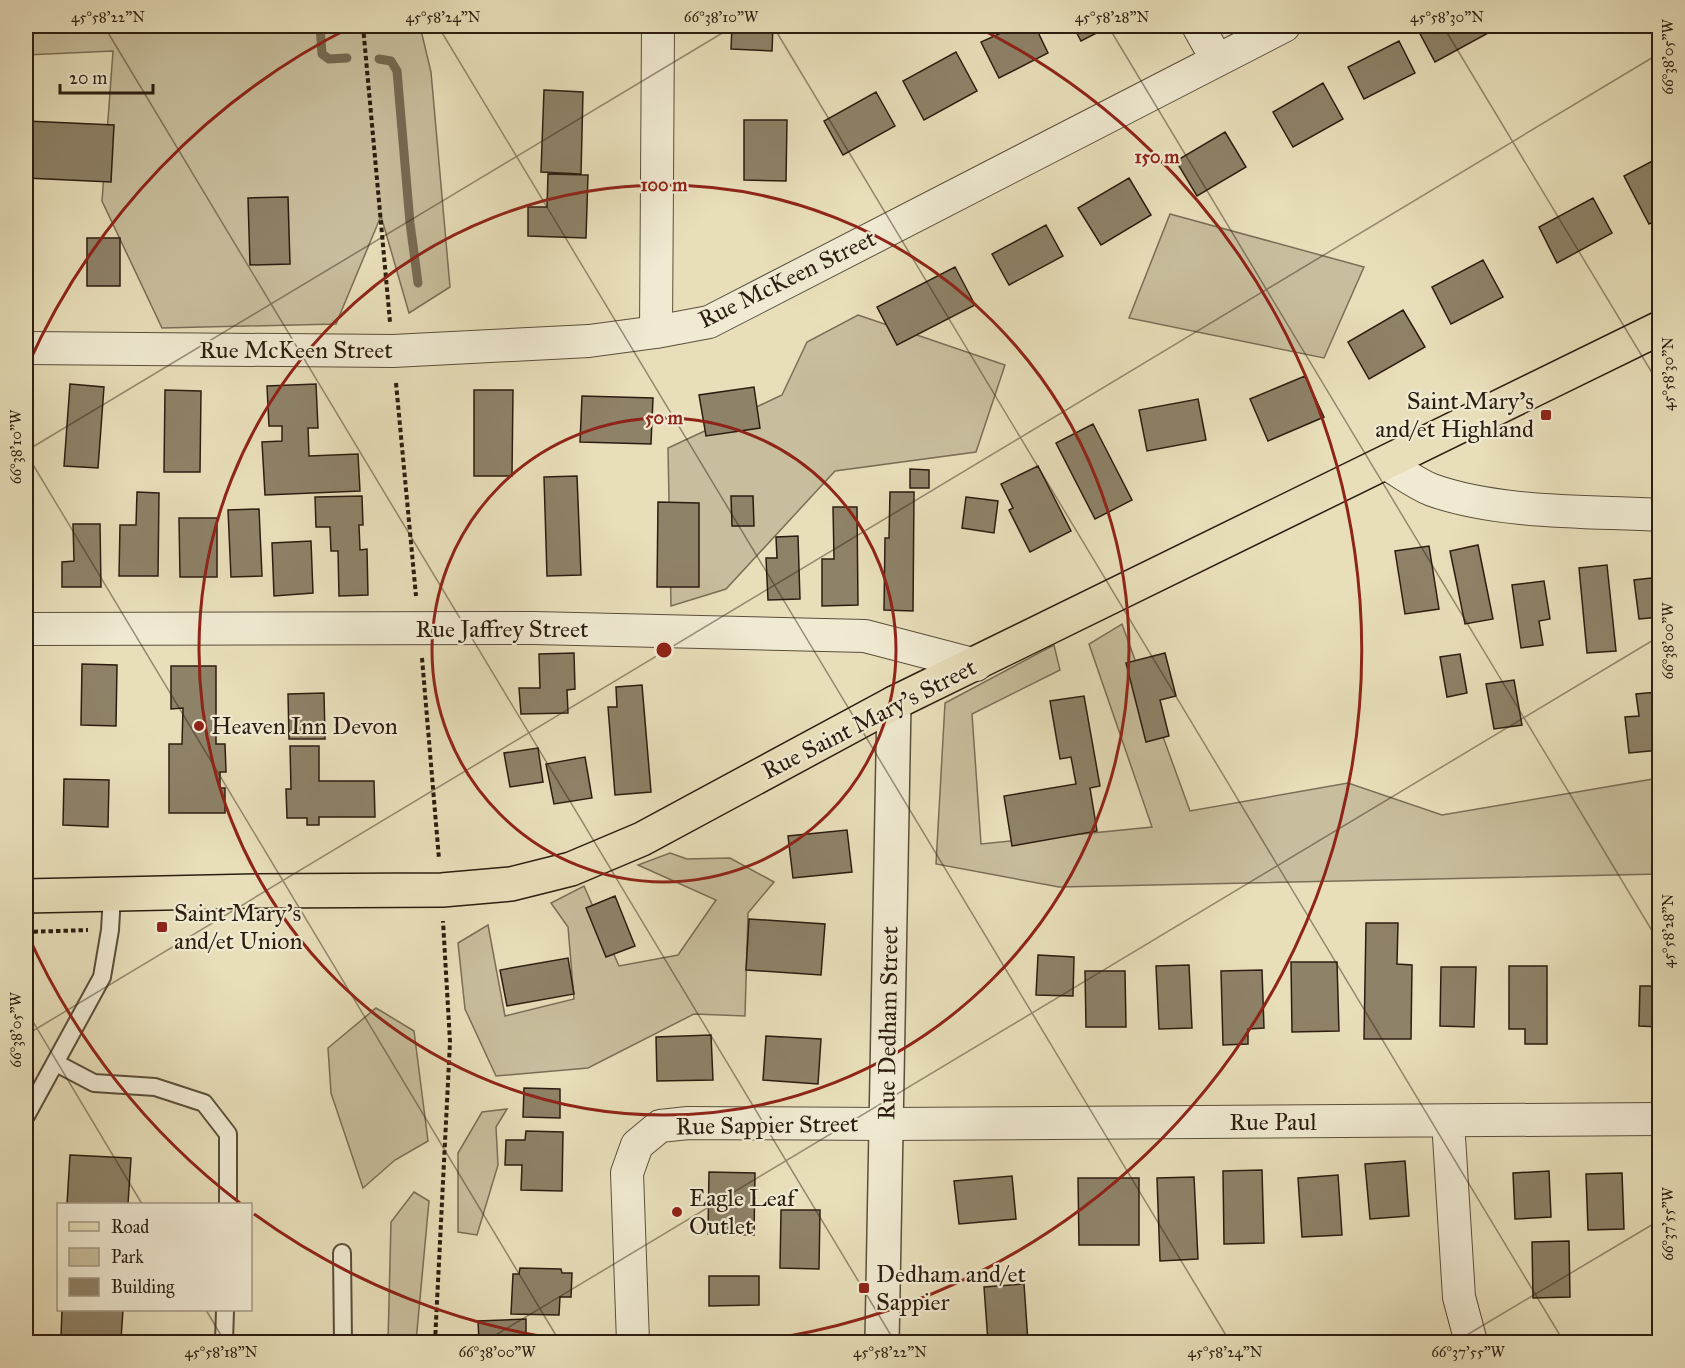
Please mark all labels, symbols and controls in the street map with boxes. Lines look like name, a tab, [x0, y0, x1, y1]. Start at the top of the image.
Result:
text: 45°58'22"N	[71, 8, 145, 26]
text: 45°58'24"N	[406, 8, 481, 26]
text: 66°38'10"W	[684, 8, 759, 26]
text: 45°58'28"N	[1075, 8, 1150, 26]
text: 45°58'30"N	[1410, 8, 1484, 26]
text: 66°38'05"W	[1659, 19, 1677, 95]
scale bar	[60, 57, 153, 95]
text: 20 m	[69, 67, 107, 89]
text: 150 m	[1135, 146, 1180, 168]
text: 100 m	[641, 174, 688, 196]
street label: Rue McKeen Street	[693, 223, 881, 335]
street label: Rue McKeen Street	[199, 335, 393, 365]
text: 45°58'30"N	[1659, 337, 1677, 411]
place label: Saint Mary's and/et Highland	[1375, 386, 1534, 444]
text: 50 m	[645, 407, 684, 429]
marker: Saint Mary's and/et Highland	[1539, 408, 1553, 422]
text: 66°38'10"W	[7, 409, 25, 484]
text: 66°38'00"W	[1659, 602, 1677, 680]
street label: Rue Jaffrey Street	[416, 614, 589, 644]
centre of rings	[654, 640, 674, 660]
street label: Rue Saint Mary's Street	[757, 652, 982, 786]
place label: Heaven Inn Devon	[211, 711, 398, 741]
marker: Heaven Inn Devon	[192, 719, 206, 733]
text: 45°58'28"N	[1659, 893, 1677, 968]
place label: Saint Mary's and/et Union	[174, 898, 302, 956]
marker: Saint Mary's and/et Union	[155, 920, 169, 934]
street label: Rue Dedham Street	[871, 925, 905, 1120]
text: 66°38'05"W	[7, 992, 25, 1068]
street label: Rue Paul	[1229, 1107, 1317, 1137]
street label: Rue Sappier Street	[675, 1108, 859, 1142]
place label: Eagle Leaf Outlet	[689, 1183, 799, 1241]
text: 66°37'55"W	[1659, 1186, 1677, 1261]
legend	[57, 1203, 252, 1311]
marker: Eagle Leaf Outlet	[670, 1205, 684, 1219]
text: Road	[111, 1216, 149, 1238]
text: Park	[111, 1246, 144, 1268]
place label: Dedham and/et Sappier	[876, 1259, 1026, 1317]
text: Building	[111, 1276, 175, 1299]
marker: Dedham and/et Sappier	[857, 1281, 871, 1295]
text: 45°58'18"N	[184, 1343, 258, 1361]
text: 66°38'00"W	[458, 1343, 536, 1361]
text: 45°58'22"N	[853, 1343, 927, 1361]
text: 45°58'24"N	[1188, 1343, 1263, 1361]
text: 66°37'55"W	[1431, 1343, 1506, 1361]

